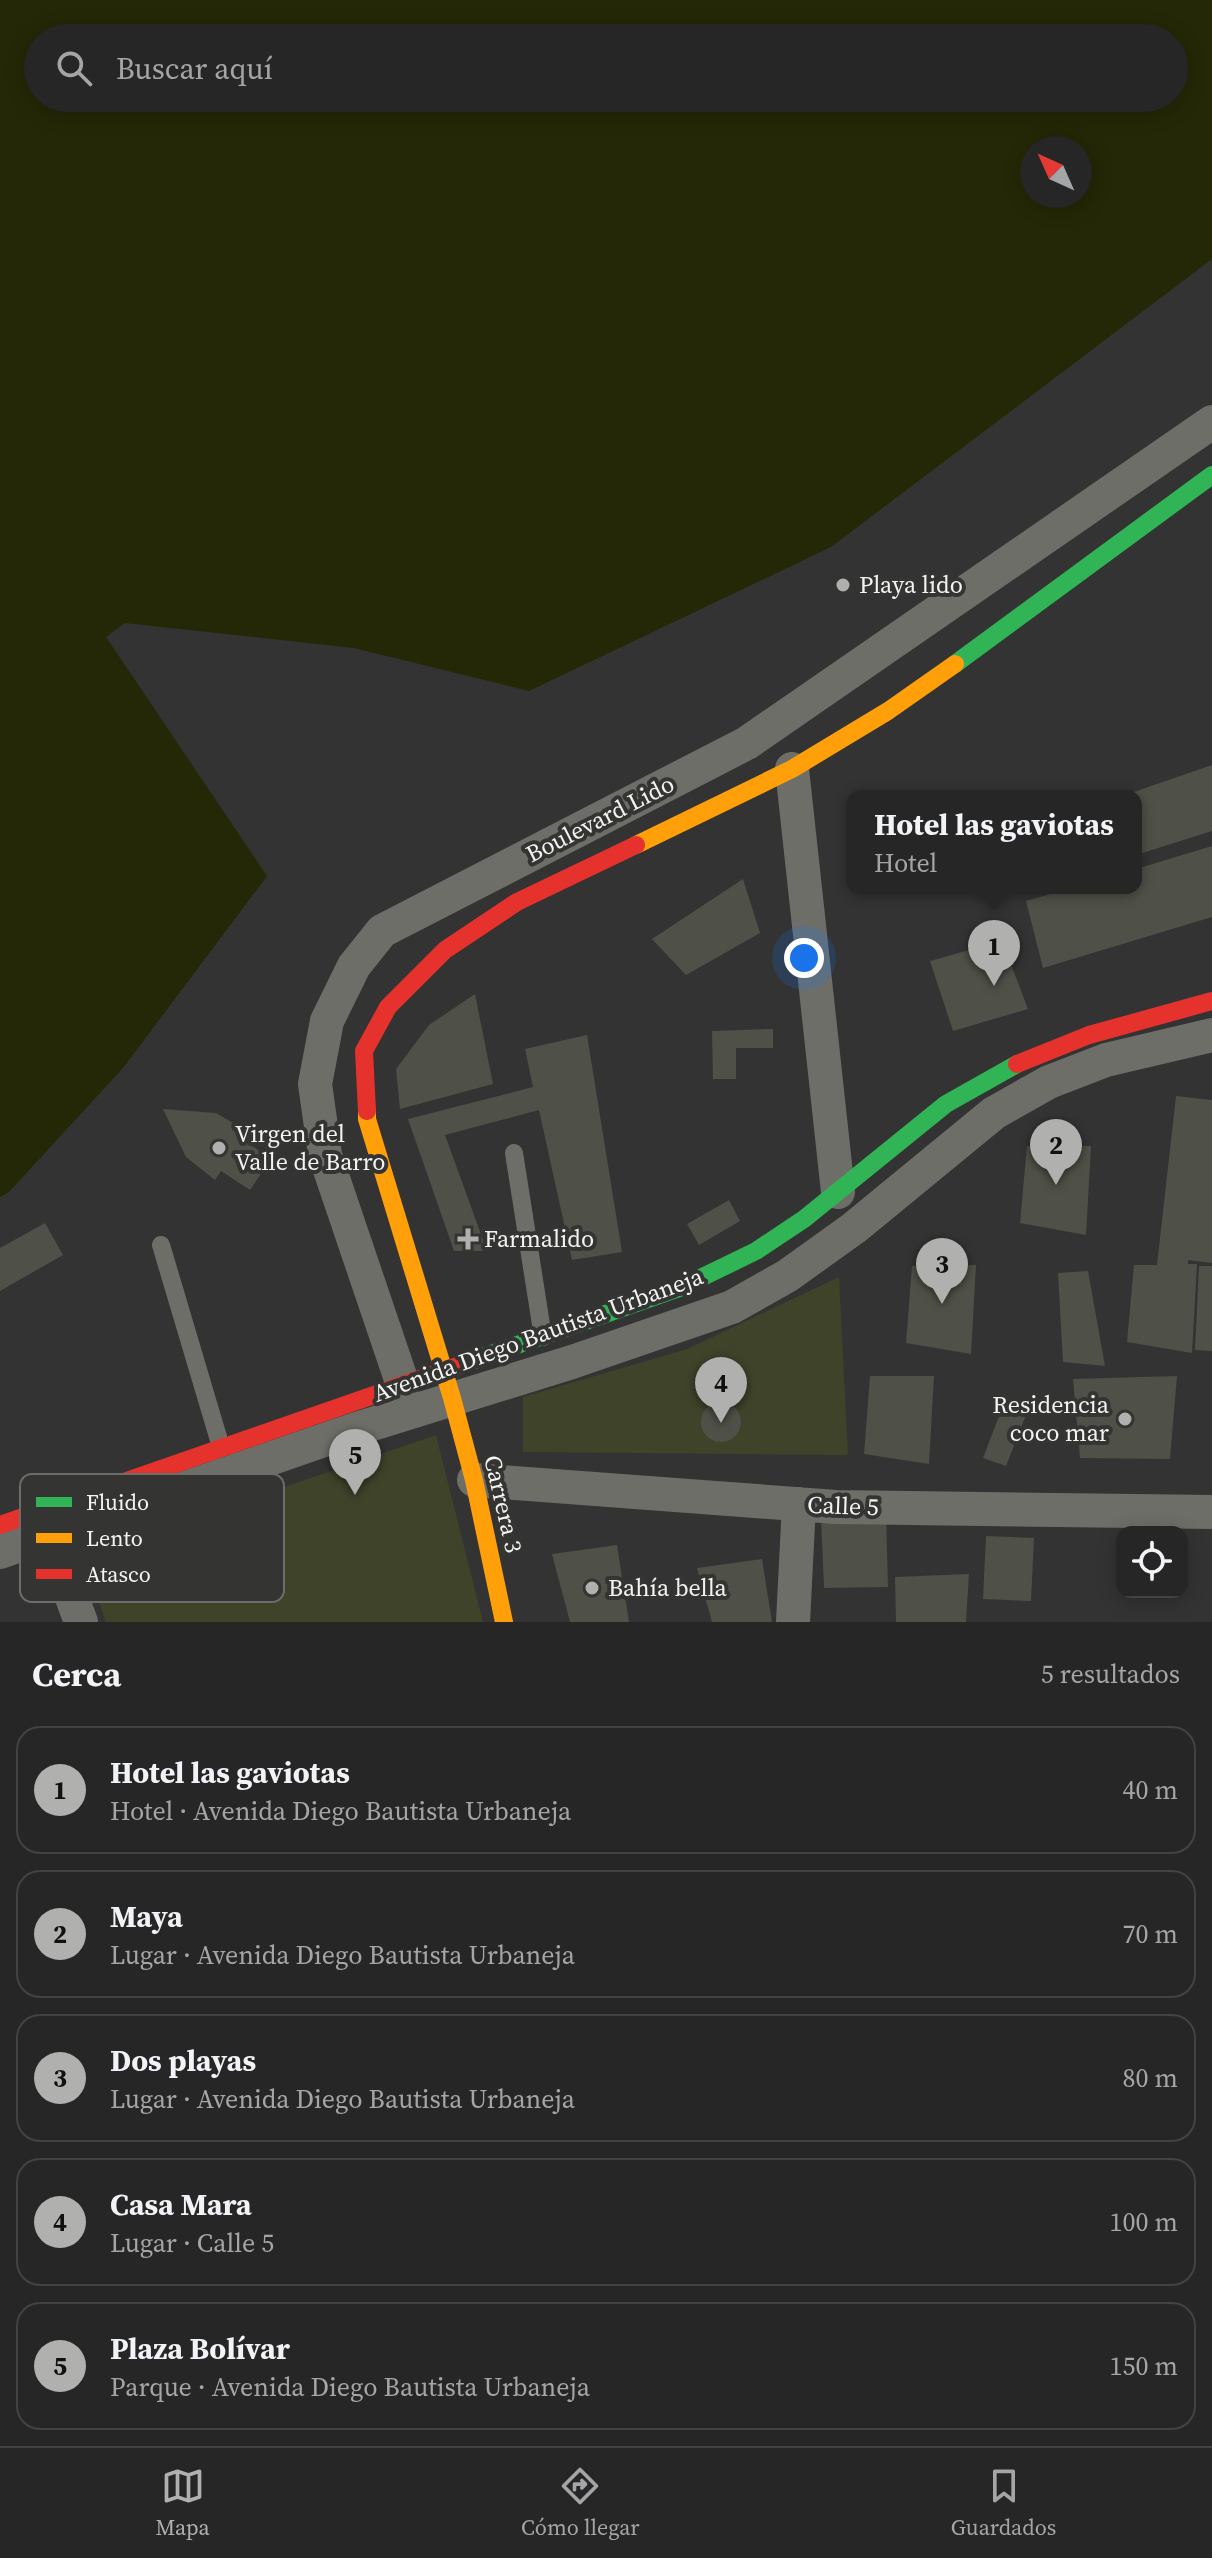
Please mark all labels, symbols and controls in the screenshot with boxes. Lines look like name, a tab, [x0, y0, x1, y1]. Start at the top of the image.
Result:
search box	[24, 24, 1188, 112]
icon: search	[52, 46, 96, 90]
text: Buscar aquí	[116, 48, 273, 89]
north arrow	[1020, 136, 1092, 208]
place label: Playa lido	[859, 568, 963, 601]
marker: Playa lido	[834, 576, 852, 594]
street label: Boulevard Lido	[520, 767, 680, 870]
popup	[846, 790, 1142, 894]
text: Hotel las gaviotas	[874, 804, 1114, 845]
text: Hotel	[874, 845, 937, 881]
pin: 1	[968, 920, 1020, 986]
your location	[784, 938, 824, 978]
place label: Virgen del Valle de Barro	[235, 1117, 385, 1178]
pin: 2	[1030, 1119, 1082, 1185]
marker: Virgen del Valle de Barro	[210, 1139, 228, 1157]
place label: Farmalido	[484, 1222, 594, 1255]
marker: Farmalido	[459, 1230, 477, 1248]
pin: 3	[916, 1238, 968, 1304]
street label: Avenida Diego Bautista Urbaneja	[368, 1259, 708, 1410]
pin: 4	[695, 1357, 747, 1423]
place label: Residencia coco mar	[992, 1388, 1110, 1449]
marker: Residencia coco mar	[1116, 1410, 1134, 1428]
pin: 5	[329, 1429, 381, 1495]
street label: Carrera 3	[476, 1452, 531, 1556]
legend	[20, 1474, 284, 1602]
text: Fluido	[86, 1487, 149, 1517]
street label: Calle 5	[807, 1488, 879, 1523]
text: Lento	[86, 1523, 143, 1553]
map controls	[1116, 1526, 1188, 1598]
button: locate	[1116, 1526, 1188, 1598]
text: Atasco	[86, 1559, 151, 1589]
place label: Bahía bella	[608, 1571, 728, 1604]
marker: Bahía bella	[583, 1579, 601, 1597]
text: Cerca	[32, 1651, 121, 1697]
text: 5 resultados	[1041, 1656, 1180, 1692]
text: Hotel las gaviotas	[110, 1752, 350, 1793]
text: 1	[53, 1772, 67, 1808]
text: 40 m	[1123, 1772, 1178, 1808]
text: Hotel · Avenida Diego Bautista Urbaneja	[110, 1793, 571, 1829]
text: Maya	[110, 1896, 183, 1937]
text: 2	[53, 1916, 67, 1952]
text: 70 m	[1123, 1916, 1178, 1952]
text: Lugar · Avenida Diego Bautista Urbaneja	[110, 1937, 575, 1973]
text: Dos playas	[110, 2040, 256, 2081]
text: 3	[53, 2060, 67, 2096]
text: 80 m	[1123, 2060, 1178, 2096]
text: Lugar · Avenida Diego Bautista Urbaneja	[110, 2081, 575, 2117]
text: Casa Mara	[110, 2184, 252, 2225]
text: 4	[53, 2204, 67, 2240]
text: 100 m	[1110, 2204, 1178, 2240]
text: Lugar · Calle 5	[110, 2225, 274, 2261]
text: Plaza Bolívar	[110, 2328, 290, 2369]
text: 5	[53, 2348, 67, 2384]
text: 150 m	[1110, 2348, 1178, 2384]
text: Parque · Avenida Diego Bautista Urbaneja	[110, 2369, 590, 2405]
tab: Mapa	[156, 2464, 210, 2542]
tab: Cómo llegar	[521, 2464, 640, 2542]
tab: Guardados	[951, 2464, 1056, 2542]

